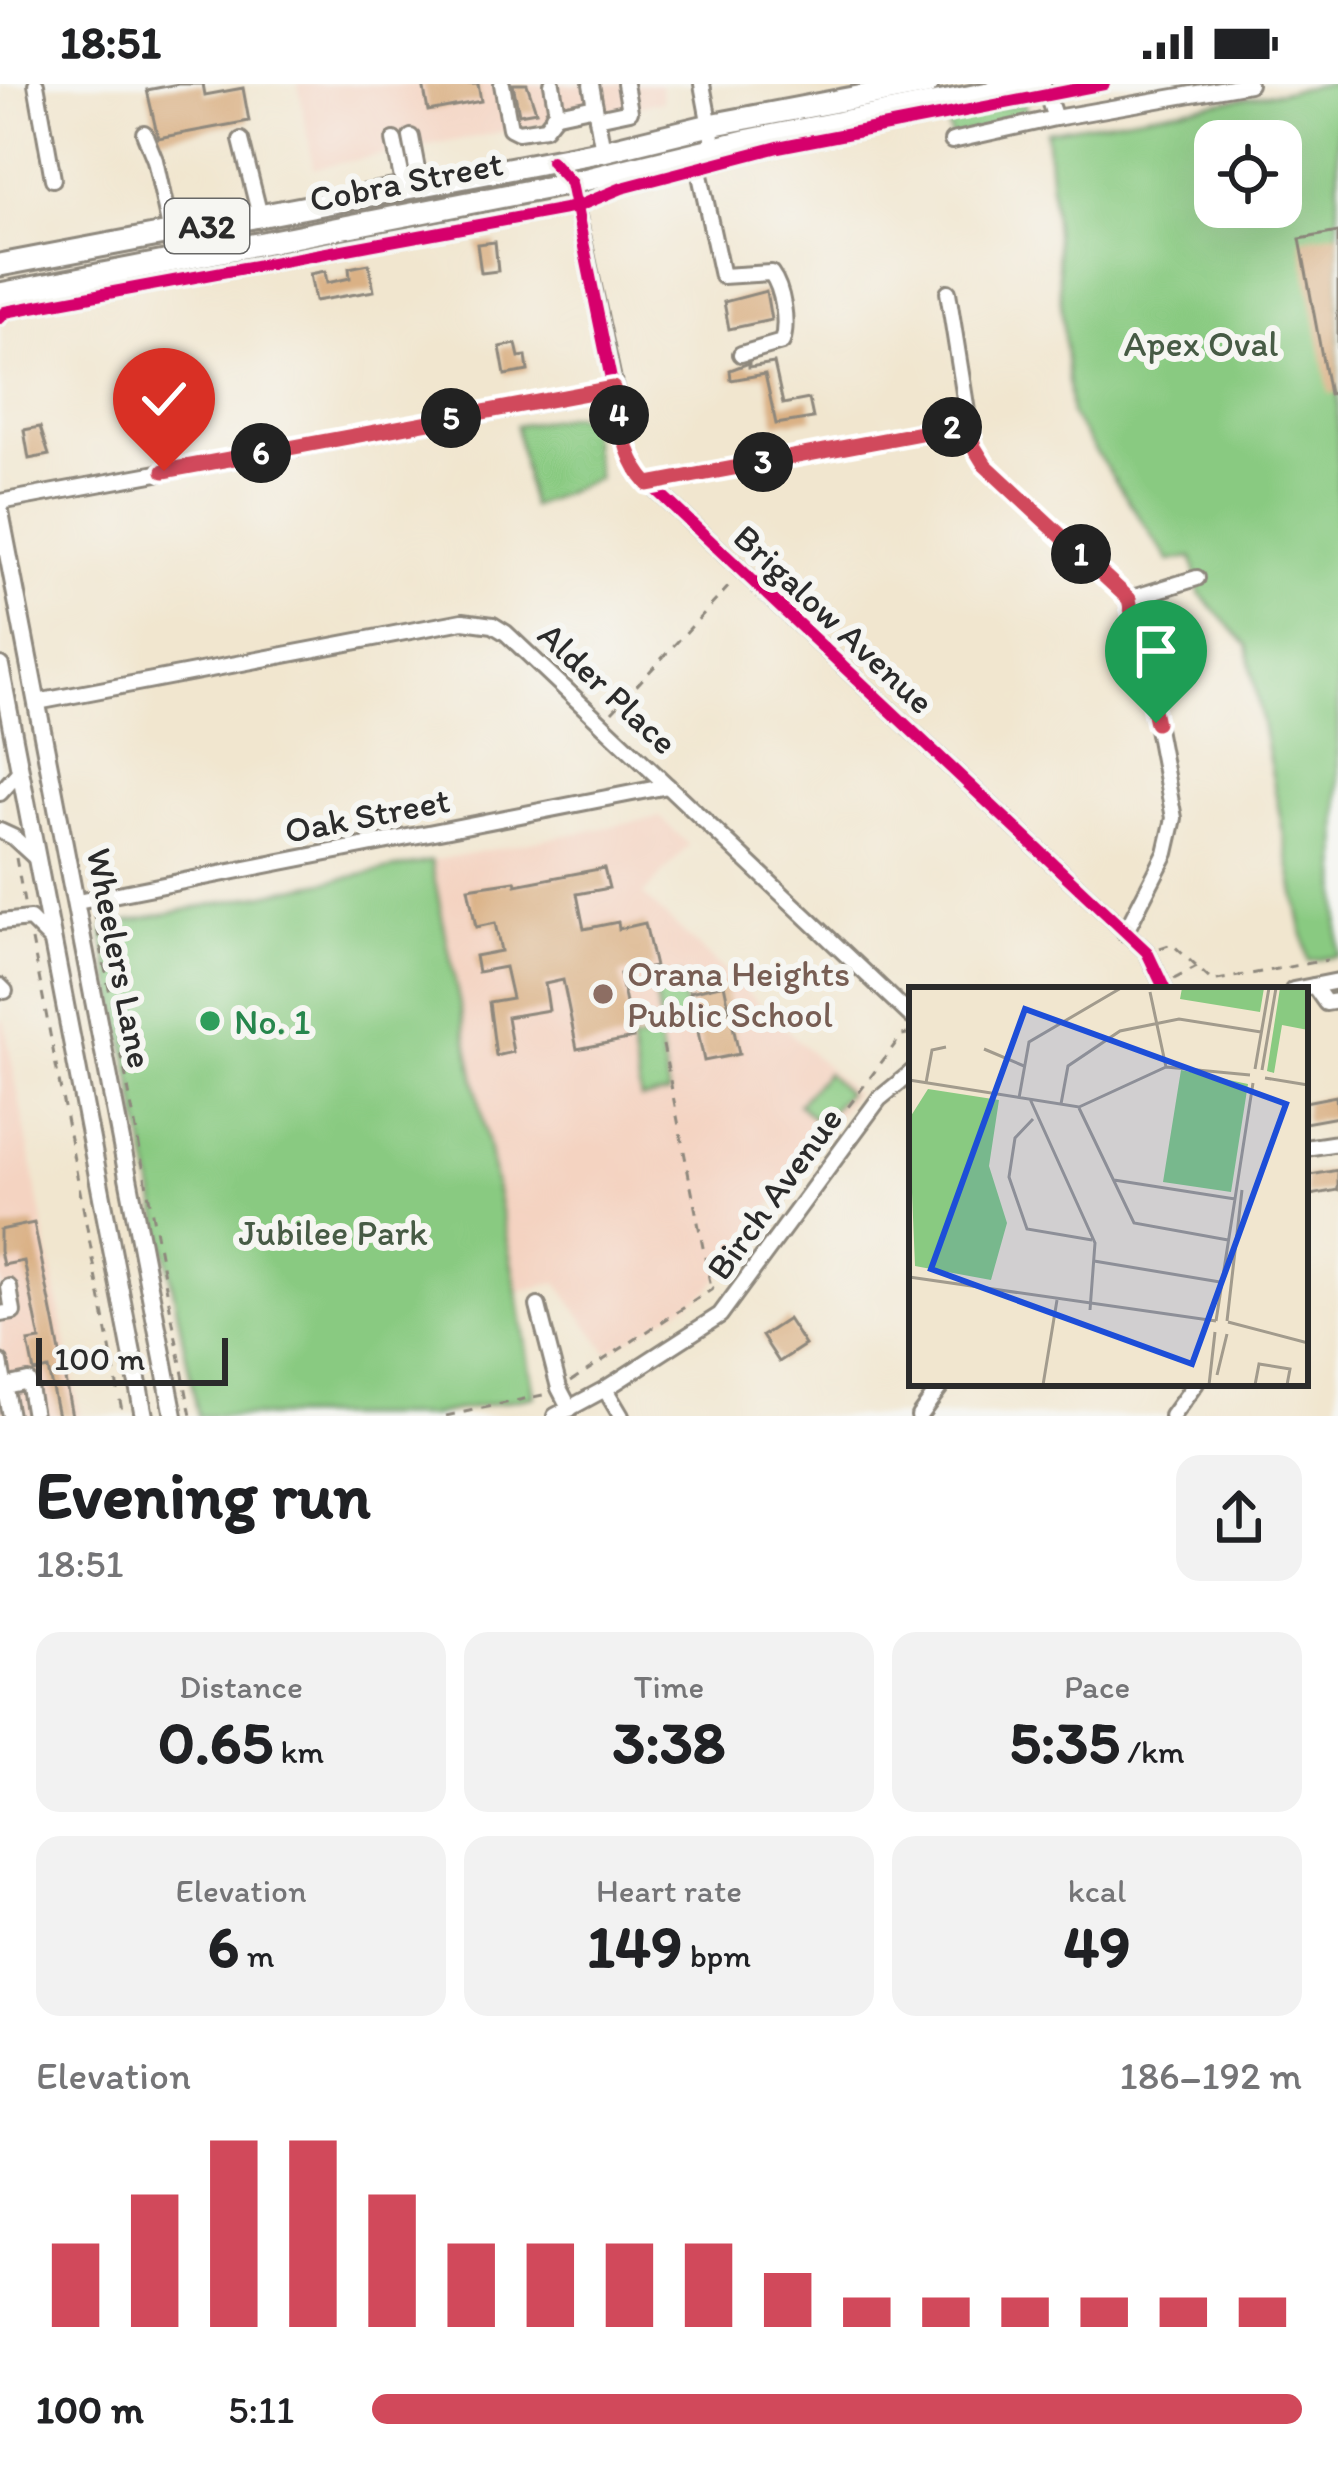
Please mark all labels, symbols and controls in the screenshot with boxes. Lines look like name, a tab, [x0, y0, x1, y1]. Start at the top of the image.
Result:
text: 18:51	[60, 15, 161, 69]
map controls	[1194, 120, 1302, 228]
button: locate	[1194, 120, 1302, 228]
street label: Cobra Street	[306, 141, 506, 221]
road number: A32	[165, 199, 249, 253]
park label: Apex Oval	[1124, 322, 1278, 365]
pin	[113, 348, 215, 471]
icon: check	[131, 366, 197, 432]
pin: 4	[589, 385, 649, 445]
pin: 5	[421, 388, 481, 448]
text: 4	[609, 395, 629, 434]
pin: 2	[922, 397, 982, 457]
text: 5	[442, 398, 460, 437]
text: 2	[943, 407, 961, 446]
pin: 6	[231, 423, 291, 483]
pin: 3	[733, 432, 793, 492]
text: 6	[252, 433, 270, 472]
text: 3	[754, 442, 772, 481]
street label: Brigalow Avenue	[725, 515, 943, 723]
pin: 1	[1051, 524, 1111, 584]
text: 1	[1073, 534, 1089, 573]
pin	[1105, 600, 1207, 723]
street label: Alder Place	[530, 613, 686, 763]
icon: arrive	[1123, 618, 1189, 684]
street label: Oak Street	[281, 778, 453, 852]
street label: Wheelers Lane	[78, 844, 162, 1072]
place label: Orana Heights Public School	[627, 952, 850, 1036]
marker: Orana Heights Public School	[590, 981, 616, 1007]
inset map	[909, 987, 1308, 1386]
place label: No. 1	[234, 1000, 310, 1043]
marker: No. 1	[197, 1008, 223, 1034]
street label: Birch Avenue	[697, 1098, 851, 1288]
park label: Jubilee Park	[238, 1211, 428, 1254]
scale bar	[36, 1332, 228, 1385]
text: 100 m	[54, 1339, 145, 1378]
text: Evening run	[36, 1455, 371, 1535]
button: share	[1176, 1455, 1302, 1581]
text: 18:51	[36, 1540, 124, 1587]
text: Distance	[179, 1667, 303, 1706]
text: Time	[634, 1667, 704, 1706]
text: Pace	[1064, 1667, 1130, 1706]
text: 0.65	[158, 1706, 273, 1778]
text: 3:38	[613, 1706, 725, 1778]
text: 5:35	[1009, 1706, 1120, 1778]
text: km	[273, 1732, 324, 1771]
text: /km	[1120, 1732, 1185, 1771]
text: Elevation	[175, 1871, 307, 1910]
text: Heart rate	[596, 1871, 742, 1910]
text: kcal	[1068, 1871, 1126, 1910]
text: 6	[208, 1910, 239, 1982]
text: 149	[587, 1910, 682, 1982]
text: 49	[1063, 1910, 1131, 1982]
text: m	[239, 1936, 274, 1975]
text: bpm	[682, 1936, 751, 1975]
text: Elevation	[36, 2052, 191, 2099]
text: 186–192 m	[1120, 2052, 1302, 2099]
text: 100 m	[36, 2386, 144, 2433]
text: 5:11	[228, 2386, 294, 2433]

